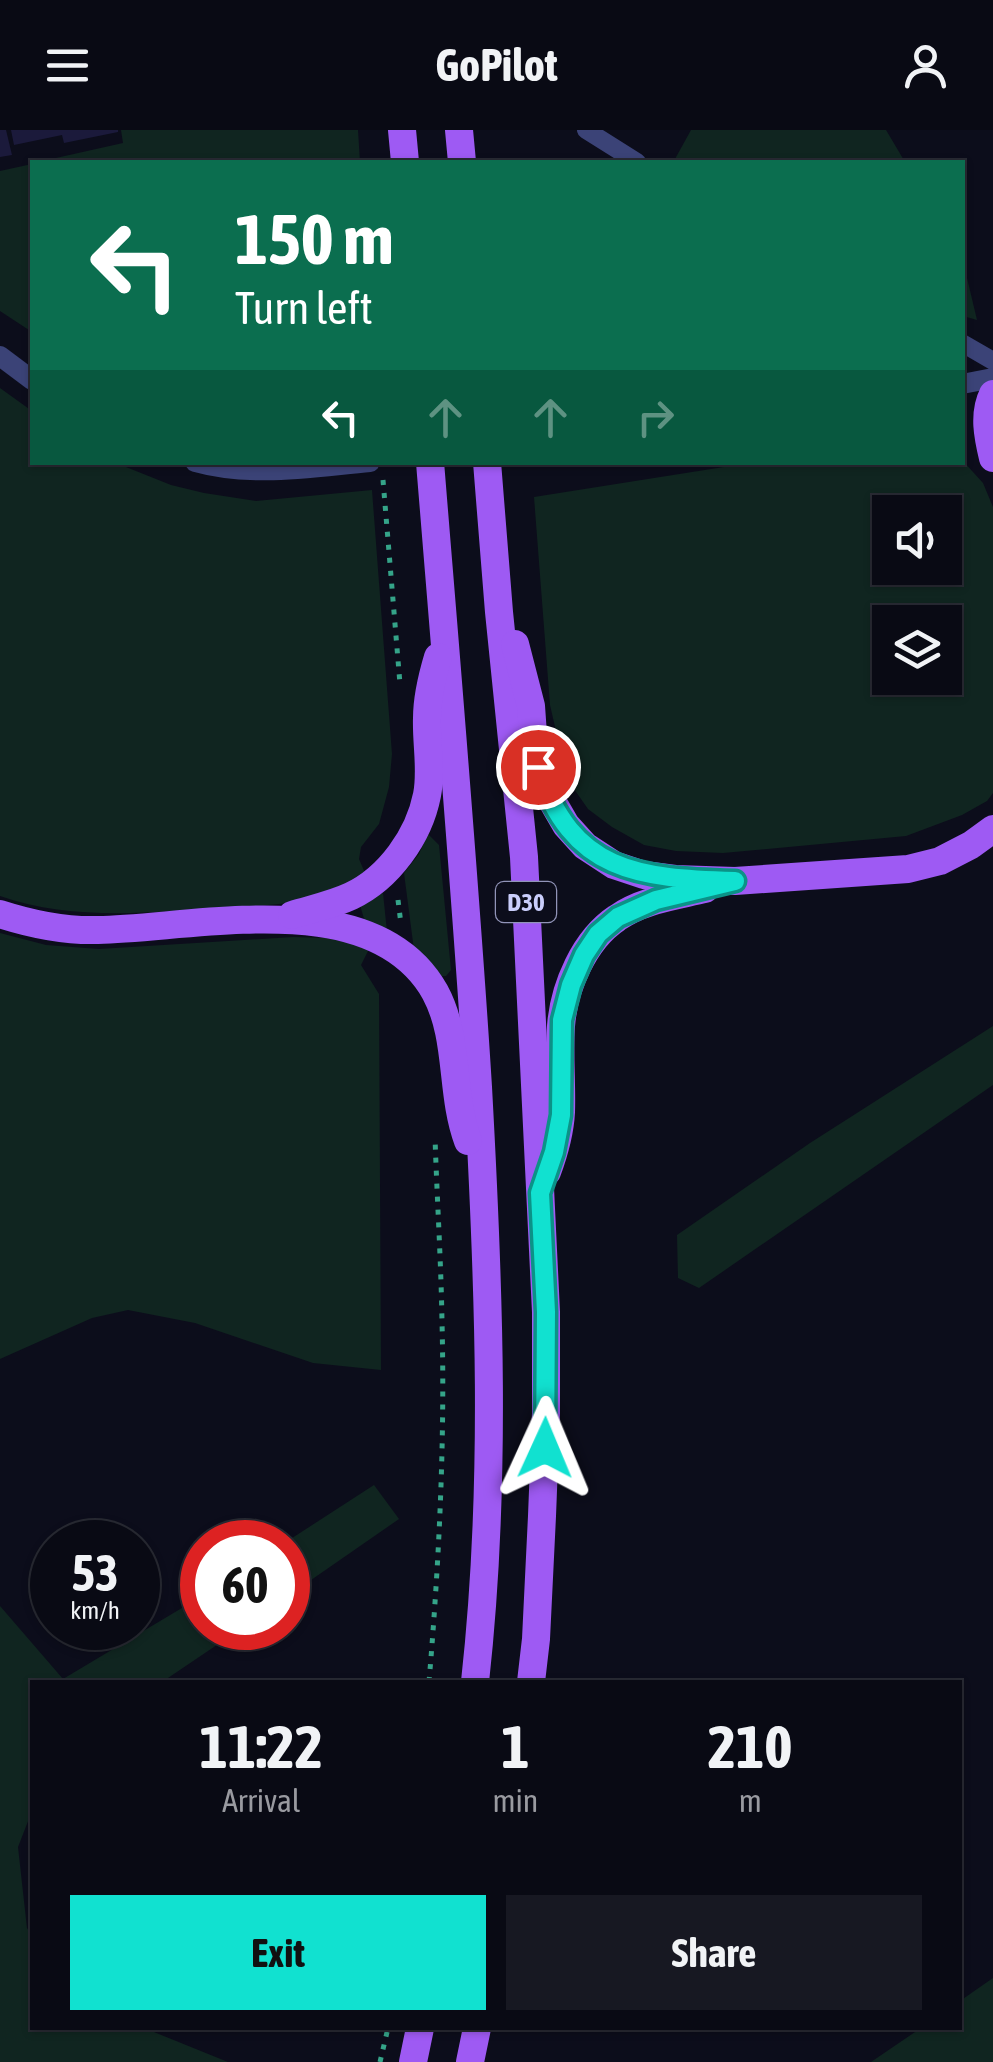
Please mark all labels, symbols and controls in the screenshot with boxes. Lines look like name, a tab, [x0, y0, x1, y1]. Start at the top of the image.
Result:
icon: menu	[40, 38, 95, 93]
icon: person	[898, 38, 953, 93]
text: GoPilot	[435, 39, 558, 91]
text: 150 m	[235, 199, 394, 279]
icon: left	[70, 200, 200, 330]
text: Turn left	[235, 282, 373, 334]
icon: left	[313, 390, 368, 445]
icon: ahead	[418, 390, 473, 445]
icon: ahead	[523, 390, 578, 445]
icon: right	[628, 390, 683, 445]
map controls	[872, 495, 962, 695]
button: sound	[872, 495, 962, 585]
button: layers	[872, 605, 962, 695]
pin	[496, 725, 581, 810]
icon: arrive	[511, 740, 566, 795]
road number: D30	[496, 882, 556, 922]
position arrow	[493, 1396, 597, 1500]
speed limit sign: 60	[180, 1520, 310, 1650]
text: 53	[71, 1544, 118, 1602]
text: km/h	[70, 1596, 120, 1624]
text: 11:22	[199, 1712, 323, 1781]
text: 1	[501, 1712, 530, 1781]
text: 210	[708, 1712, 792, 1781]
text: Arrival	[222, 1782, 300, 1819]
text: min	[492, 1782, 538, 1819]
text: m	[739, 1782, 762, 1819]
button: Exit	[70, 1895, 486, 2010]
button: Share	[506, 1895, 922, 2010]

